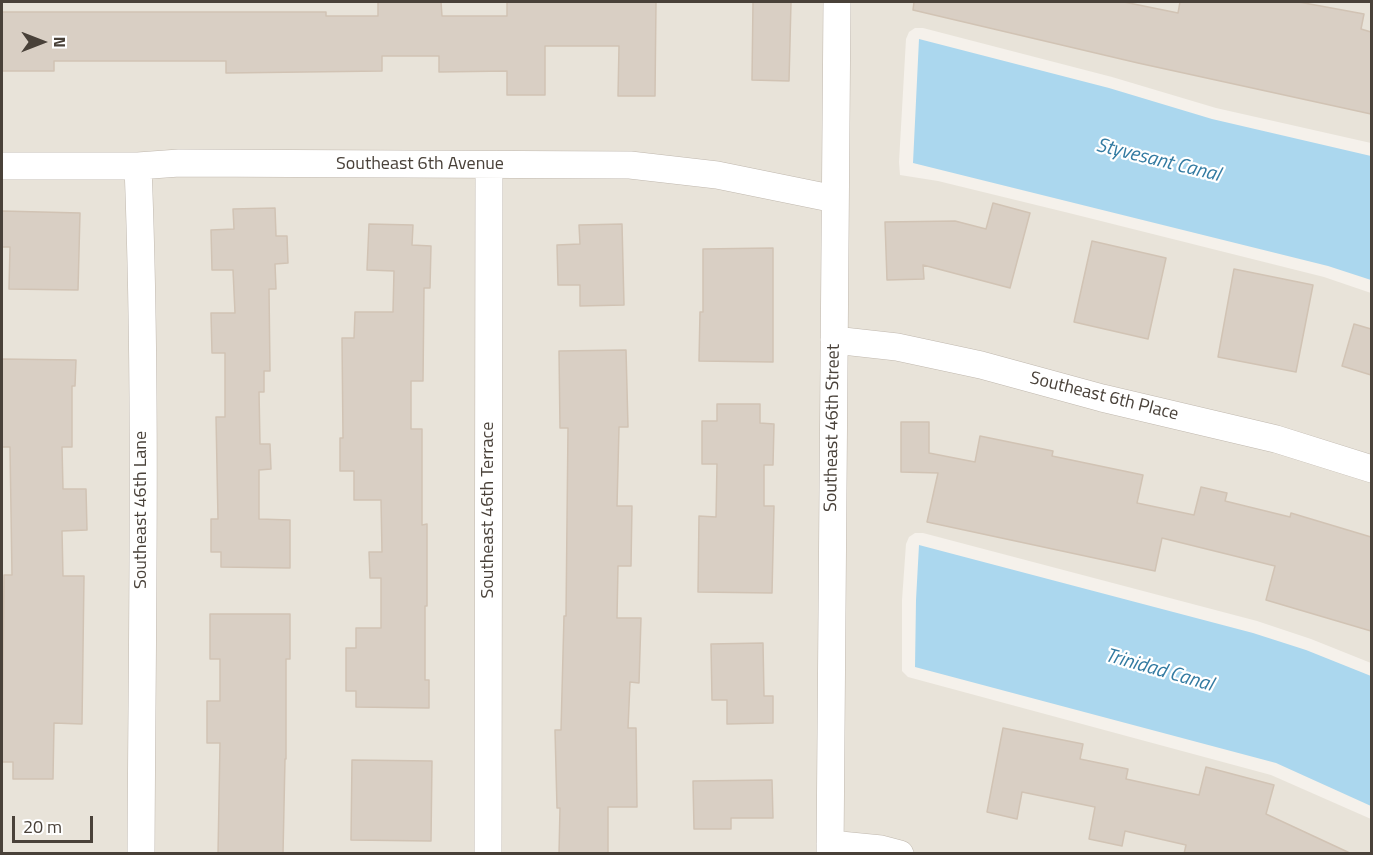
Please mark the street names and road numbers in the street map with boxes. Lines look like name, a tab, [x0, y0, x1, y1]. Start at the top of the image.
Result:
street label: Southeast 6th Avenue	[336, 154, 504, 176]
street label: Southeast 46th Street	[821, 344, 845, 512]
street label: Southeast 6th Place	[1028, 368, 1180, 426]
street label: Southeast 46th Terrace	[478, 422, 500, 598]
street label: Southeast 46th Lane	[131, 431, 153, 589]

